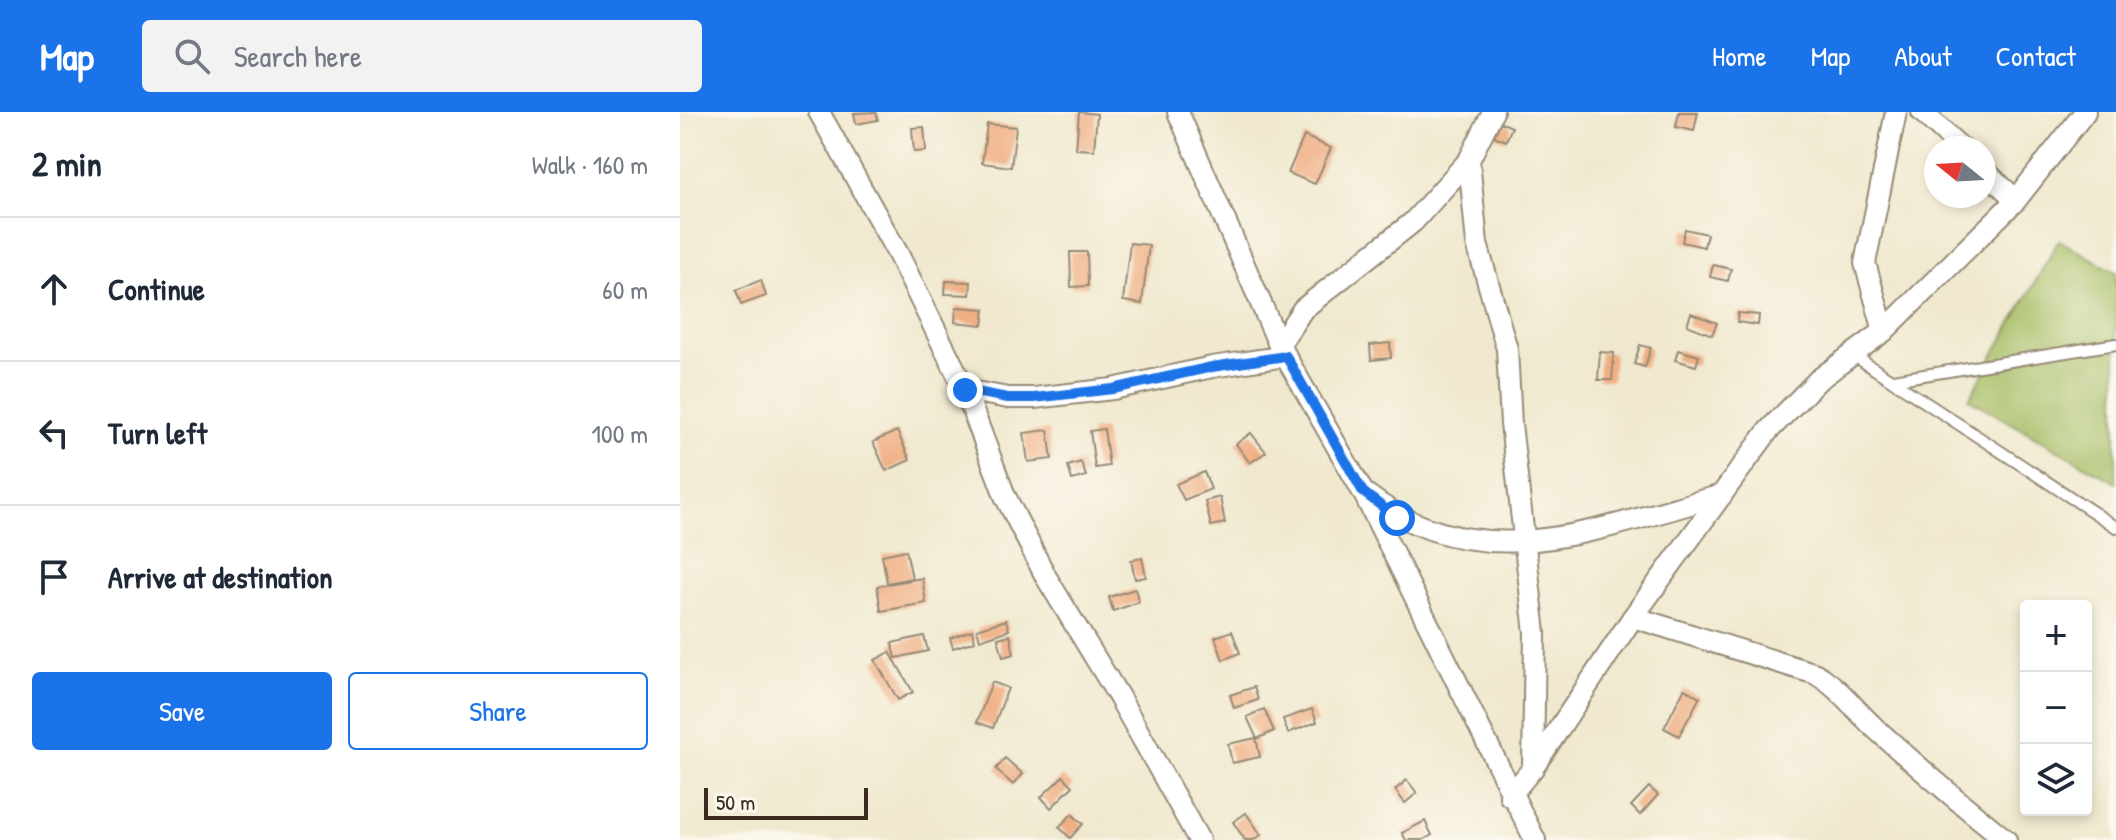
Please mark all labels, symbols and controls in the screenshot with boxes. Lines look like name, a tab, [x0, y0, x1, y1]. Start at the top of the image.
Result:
search box	[142, 20, 702, 92]
text: Map	[40, 30, 94, 82]
icon: search	[170, 34, 214, 78]
text: Search here	[234, 36, 362, 76]
text: Home	[1712, 37, 1767, 75]
text: Map	[1811, 37, 1850, 75]
text: About	[1894, 37, 1952, 75]
text: Contact	[1996, 37, 2076, 75]
north arrow	[1924, 136, 1996, 208]
text: 2 min	[32, 141, 102, 187]
text: Walk · 160 m	[532, 147, 648, 182]
icon: ahead	[32, 267, 76, 311]
text: Continue	[108, 269, 205, 309]
text: 60 m	[602, 272, 648, 307]
route end	[947, 372, 983, 408]
icon: left	[32, 411, 76, 455]
text: Turn left	[108, 413, 207, 453]
text: 100 m	[592, 416, 648, 451]
route start	[1379, 500, 1415, 536]
icon: arrive	[32, 555, 76, 599]
text: Arrive at destination	[108, 557, 333, 597]
map controls	[2020, 600, 2092, 816]
button: +	[2020, 600, 2092, 672]
button: Save	[32, 672, 332, 750]
button: Share	[348, 672, 648, 750]
button: −	[2020, 672, 2092, 744]
button: layers	[2020, 744, 2092, 816]
scale bar	[704, 784, 868, 820]
text: 50 m	[716, 787, 755, 817]

